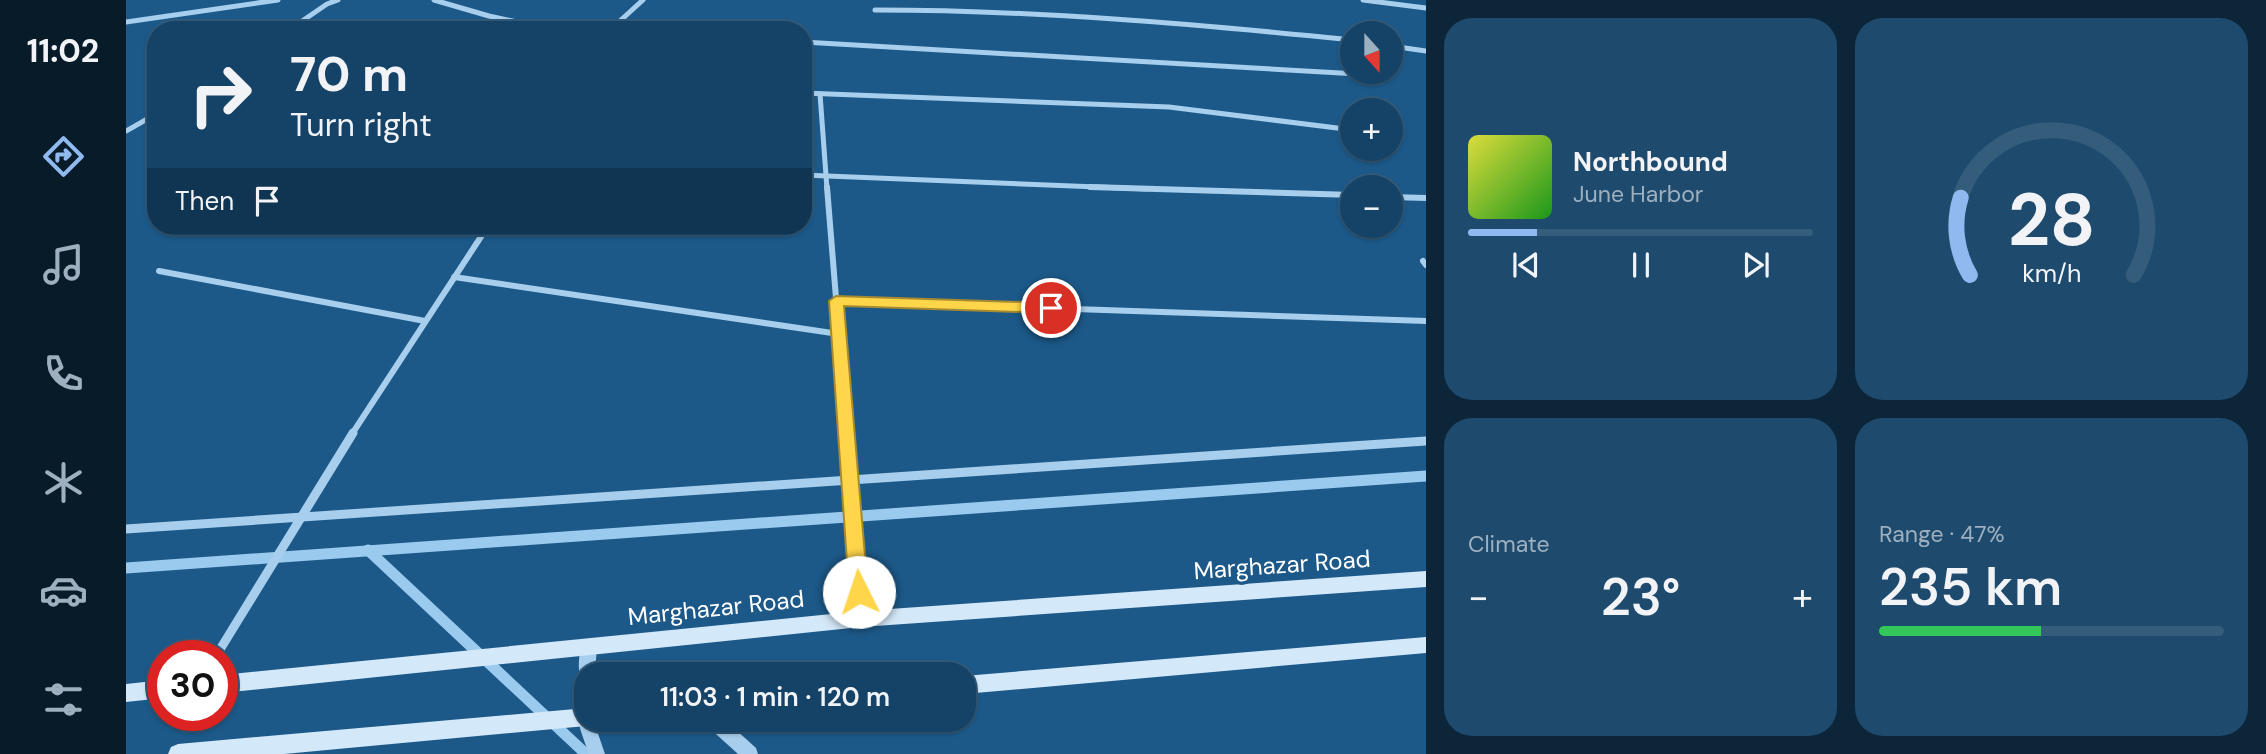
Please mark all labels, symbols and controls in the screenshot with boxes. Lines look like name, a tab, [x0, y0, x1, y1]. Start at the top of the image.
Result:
north arrow	[1340, 21, 1404, 84]
map controls	[1340, 21, 1403, 238]
text: 11:02	[27, 30, 99, 72]
text: 70 m	[290, 42, 408, 106]
icon: right	[175, 49, 266, 140]
button: +	[1340, 98, 1403, 161]
text: Turn right	[290, 104, 432, 146]
icon: directions	[39, 132, 88, 181]
text: Northbound	[1573, 145, 1728, 179]
text: 28	[2008, 174, 2095, 269]
button: −	[1340, 175, 1403, 238]
text: June Harbor	[1573, 179, 1703, 209]
icon: arrive	[248, 182, 286, 220]
text: Then	[175, 184, 234, 218]
icon: music	[39, 240, 88, 289]
icon: previous	[1507, 246, 1545, 284]
icon: pause	[1622, 246, 1660, 284]
icon: next	[1737, 246, 1775, 284]
text: km/h	[2022, 257, 2081, 290]
pin	[1021, 278, 1081, 338]
icon: arrive	[1032, 289, 1070, 327]
icon: phone	[39, 349, 88, 398]
icon: climate	[39, 458, 88, 507]
text: Range · 47%	[1879, 519, 2005, 549]
text: Climate	[1468, 529, 1550, 559]
street label: Marghazar Road	[1192, 543, 1371, 586]
text: 235 km	[1879, 553, 2062, 621]
position arrow	[822, 555, 896, 629]
text: 23°	[1601, 563, 1680, 631]
icon: car	[39, 566, 88, 615]
text: −	[1468, 572, 1489, 622]
text: +	[1792, 572, 1813, 622]
street label: Marghazar Road	[626, 583, 806, 632]
speed limit sign: 30	[147, 640, 238, 731]
icon: filters	[39, 675, 88, 724]
text: 11:03 · 1 min · 120 m	[660, 680, 890, 714]

